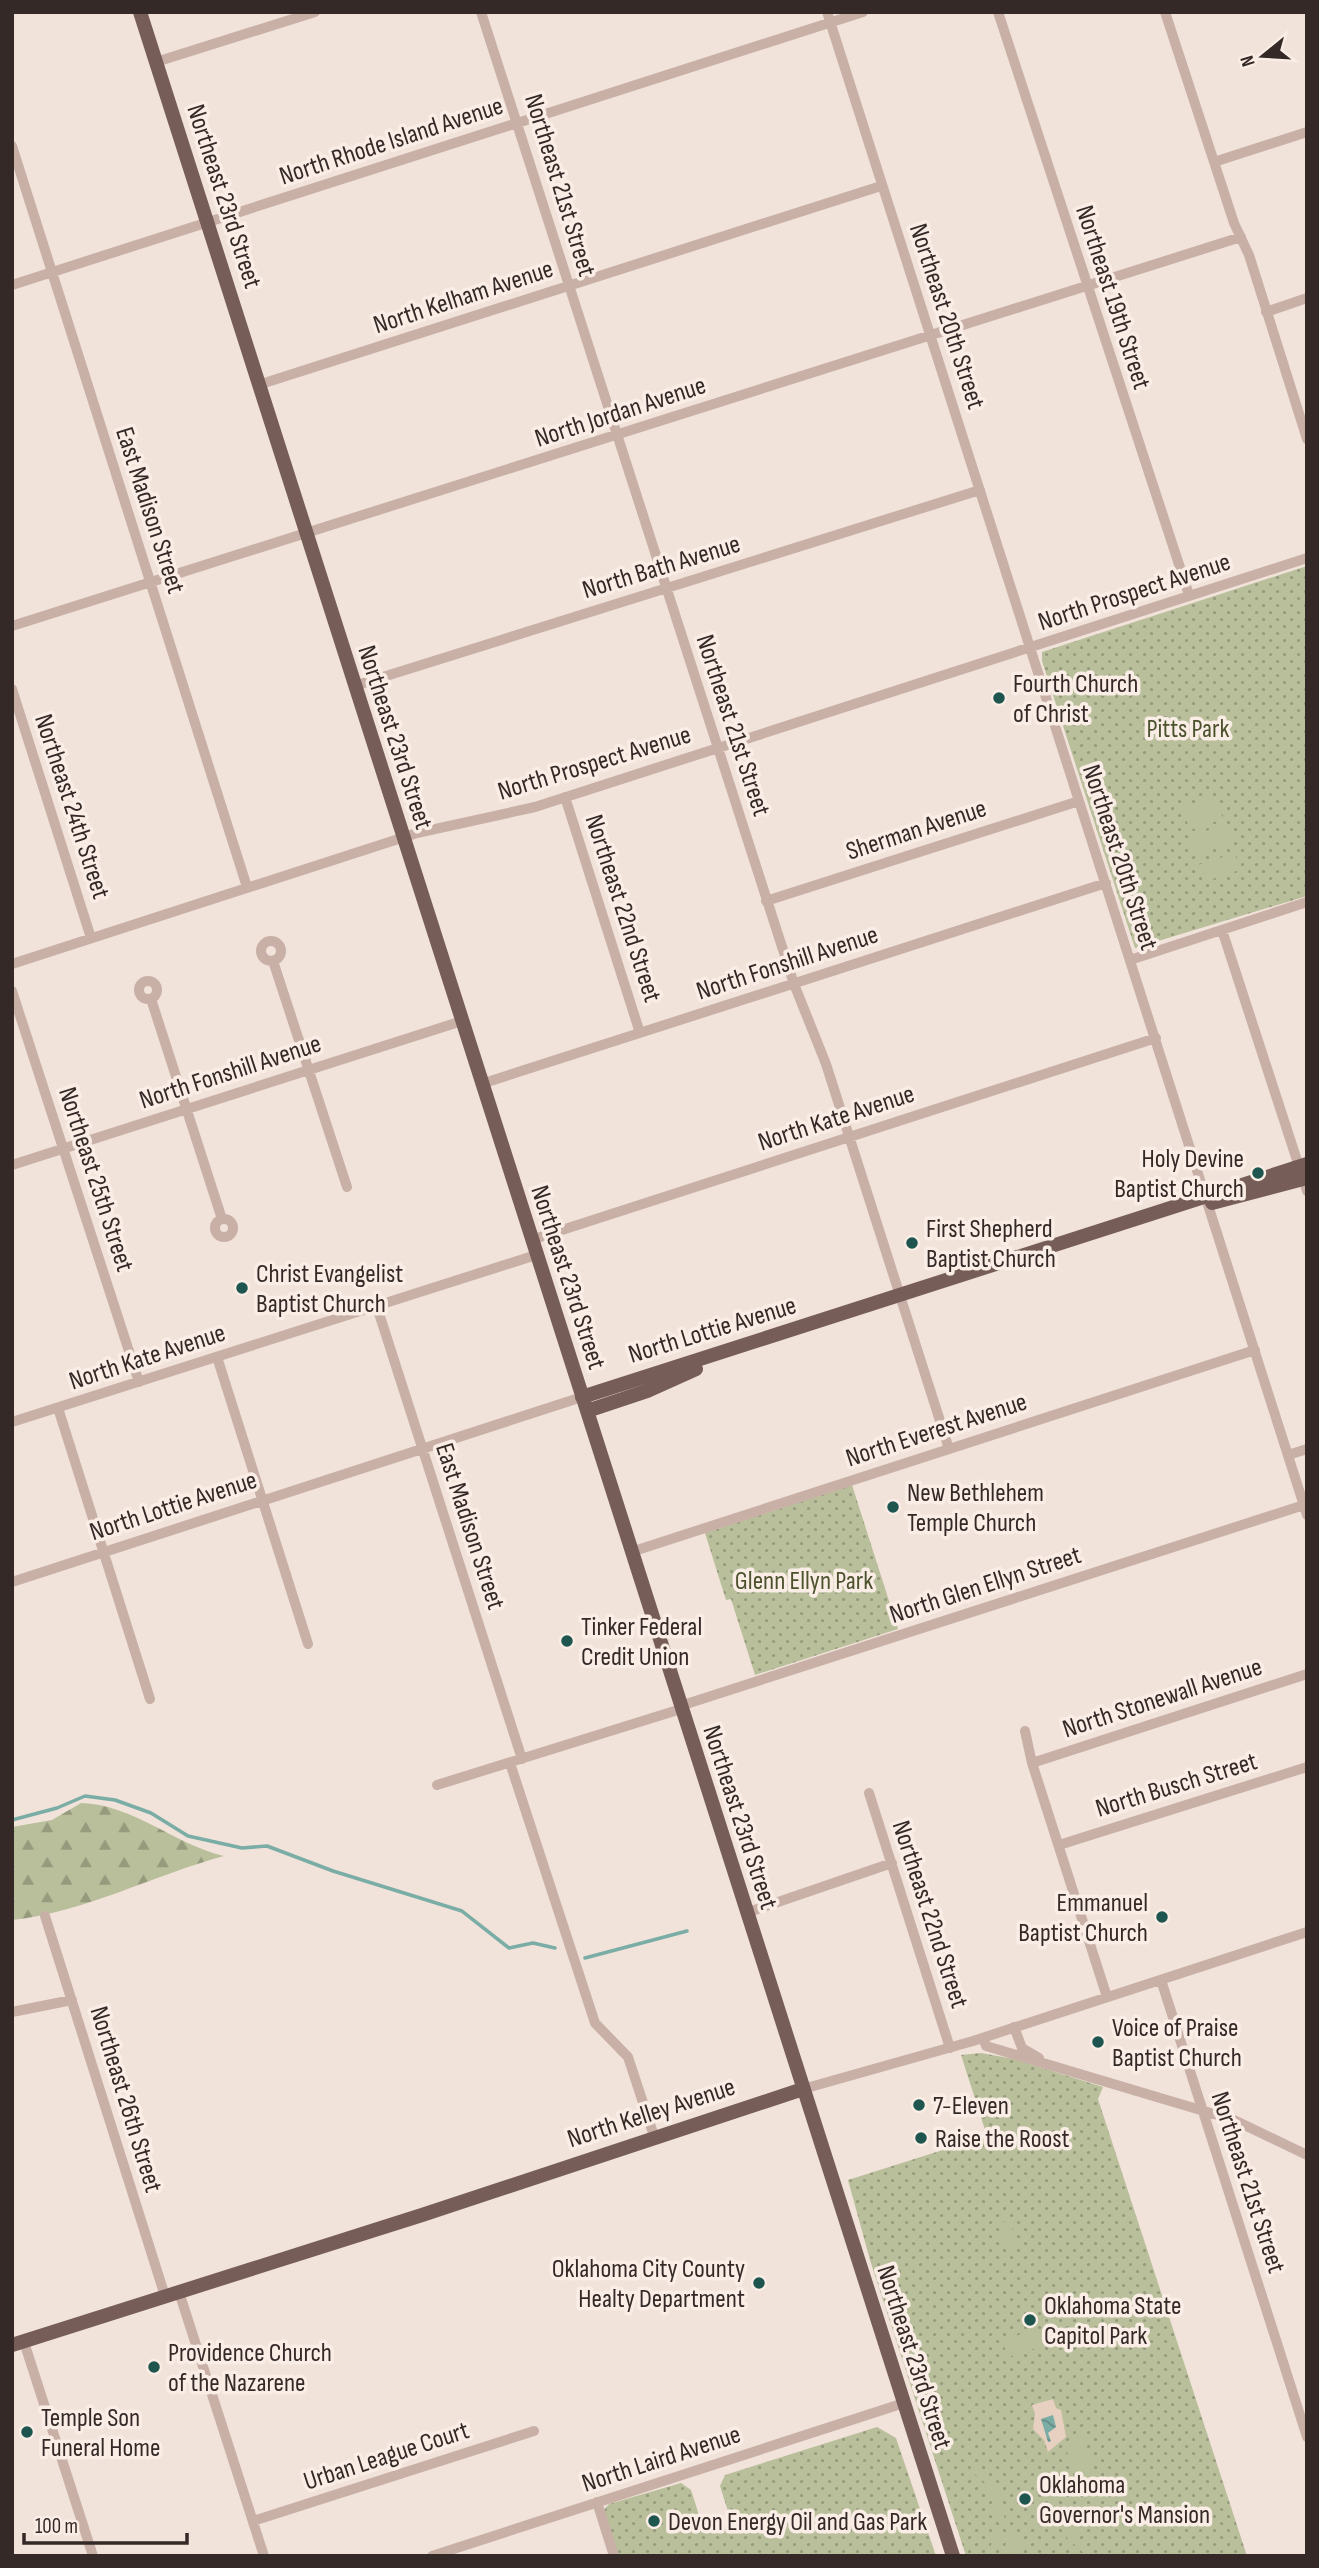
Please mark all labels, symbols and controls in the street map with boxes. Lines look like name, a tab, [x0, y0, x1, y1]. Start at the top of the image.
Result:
north arrow	[1228, 21, 1298, 91]
text: N	[1236, 52, 1261, 69]
street label: North Rhode Island Avenue	[276, 91, 507, 192]
street label: Northeast 21st Street	[517, 91, 602, 280]
street label: Northeast 23rd Street	[179, 101, 268, 292]
street label: Northeast 19th Street	[1068, 202, 1157, 393]
street label: Northeast 20th Street	[902, 220, 991, 413]
street label: North Kelham Avenue	[370, 254, 557, 341]
street label: North Jordan Avenue	[531, 370, 710, 455]
street label: East Madison Street	[108, 423, 191, 598]
street label: North Bath Avenue	[579, 529, 744, 606]
street label: North Prospect Avenue	[1034, 547, 1234, 638]
street label: Northeast 21st Street	[689, 631, 777, 820]
street label: Northeast 23rd Street	[350, 642, 439, 833]
place label: Fourth Church of Christ	[1013, 669, 1138, 730]
marker: Fourth Church of Christ	[991, 690, 1007, 706]
street label: Northeast 24th Street	[27, 710, 116, 903]
park label: Pitts Park	[1147, 714, 1230, 745]
street label: North Prospect Avenue	[494, 719, 695, 808]
street label: Northeast 20th Street	[1075, 761, 1164, 954]
street label: Sherman Avenue	[842, 793, 991, 868]
street label: Northeast 22nd Street	[578, 811, 667, 1006]
street label: North Fonshill Avenue	[693, 919, 882, 1007]
street label: North Fonshill Avenue	[136, 1028, 325, 1116]
street label: North Kate Avenue	[754, 1079, 919, 1158]
street label: Northeast 25th Street	[51, 1083, 140, 1276]
place label: Holy Devine Baptist Church	[1114, 1144, 1244, 1205]
marker: Holy Devine Baptist Church	[1250, 1165, 1266, 1181]
street label: Northeast 23rd Street	[523, 1182, 612, 1373]
place label: First Shepherd Baptist Church	[926, 1214, 1056, 1275]
marker: First Shepherd Baptist Church	[904, 1235, 920, 1251]
place label: Christ Evangelist Baptist Church	[256, 1259, 403, 1320]
marker: Christ Evangelist Baptist Church	[234, 1280, 250, 1296]
street label: North Lottie Avenue	[625, 1290, 800, 1371]
street label: North Kate Avenue	[65, 1318, 230, 1397]
street label: North Everest Avenue	[842, 1387, 1031, 1474]
street label: East Madison Street	[428, 1439, 511, 1614]
street label: North Lottie Avenue	[86, 1465, 261, 1548]
place label: New Bethlehem Temple Church	[907, 1478, 1044, 1539]
marker: New Bethlehem Temple Church	[885, 1499, 901, 1515]
street label: North Glen Ellyn Street	[886, 1540, 1085, 1631]
park label: Glenn Ellyn Park	[735, 1566, 873, 1597]
place label: Tinker Federal Credit Union	[581, 1612, 702, 1673]
marker: Tinker Federal Credit Union	[559, 1633, 575, 1649]
street label: North Stonewall Avenue	[1059, 1652, 1266, 1745]
street label: Northeast 23rd Street	[695, 1722, 784, 1913]
street label: North Busch Street	[1092, 1746, 1261, 1825]
street label: Northeast 22nd Street	[885, 1817, 974, 2012]
place label: Emmanuel Baptist Church	[1018, 1888, 1148, 1949]
marker: Emmanuel Baptist Church	[1154, 1909, 1170, 1925]
street label: Northeast 26th Street	[83, 2003, 169, 2196]
place label: Voice of Praise Baptist Church	[1112, 2013, 1242, 2074]
marker: Voice of Praise Baptist Church	[1090, 2034, 1106, 2050]
street label: North Kelley Avenue	[564, 2072, 739, 2155]
street label: Northeast 21st Street	[1204, 2088, 1292, 2277]
place label: 7-Eleven	[933, 2091, 1009, 2122]
marker: 7-Eleven	[911, 2097, 927, 2113]
place label: Raise the Roost	[935, 2124, 1070, 2155]
marker: Raise the Roost	[913, 2130, 929, 2146]
place label: Oklahoma City County Healty Department	[552, 2254, 745, 2315]
street label: Northeast 23rd Street	[869, 2262, 958, 2453]
marker: Oklahoma City County Healty Department	[751, 2275, 767, 2291]
place label: Oklahoma State Capitol Park	[1044, 2291, 1181, 2352]
marker: Oklahoma State Capitol Park	[1022, 2312, 1038, 2328]
place label: Providence Church of the Nazarene	[168, 2338, 332, 2399]
marker: Providence Church of the Nazarene	[146, 2359, 162, 2375]
place label: Temple Son Funeral Home	[41, 2403, 160, 2464]
street label: Urban League Court	[300, 2415, 473, 2498]
street label: North Laird Avenue	[578, 2419, 745, 2500]
marker: Temple Son Funeral Home	[19, 2424, 35, 2440]
place label: Oklahoma Governor's Mansion	[1039, 2470, 1210, 2531]
marker: Oklahoma Governor's Mansion	[1017, 2491, 1033, 2507]
scale bar	[24, 2502, 187, 2546]
place label: Devon Energy Oil and Gas Park	[668, 2507, 927, 2538]
marker: Devon Energy Oil and Gas Park	[646, 2513, 662, 2529]
text: 100 m	[35, 2514, 78, 2539]

